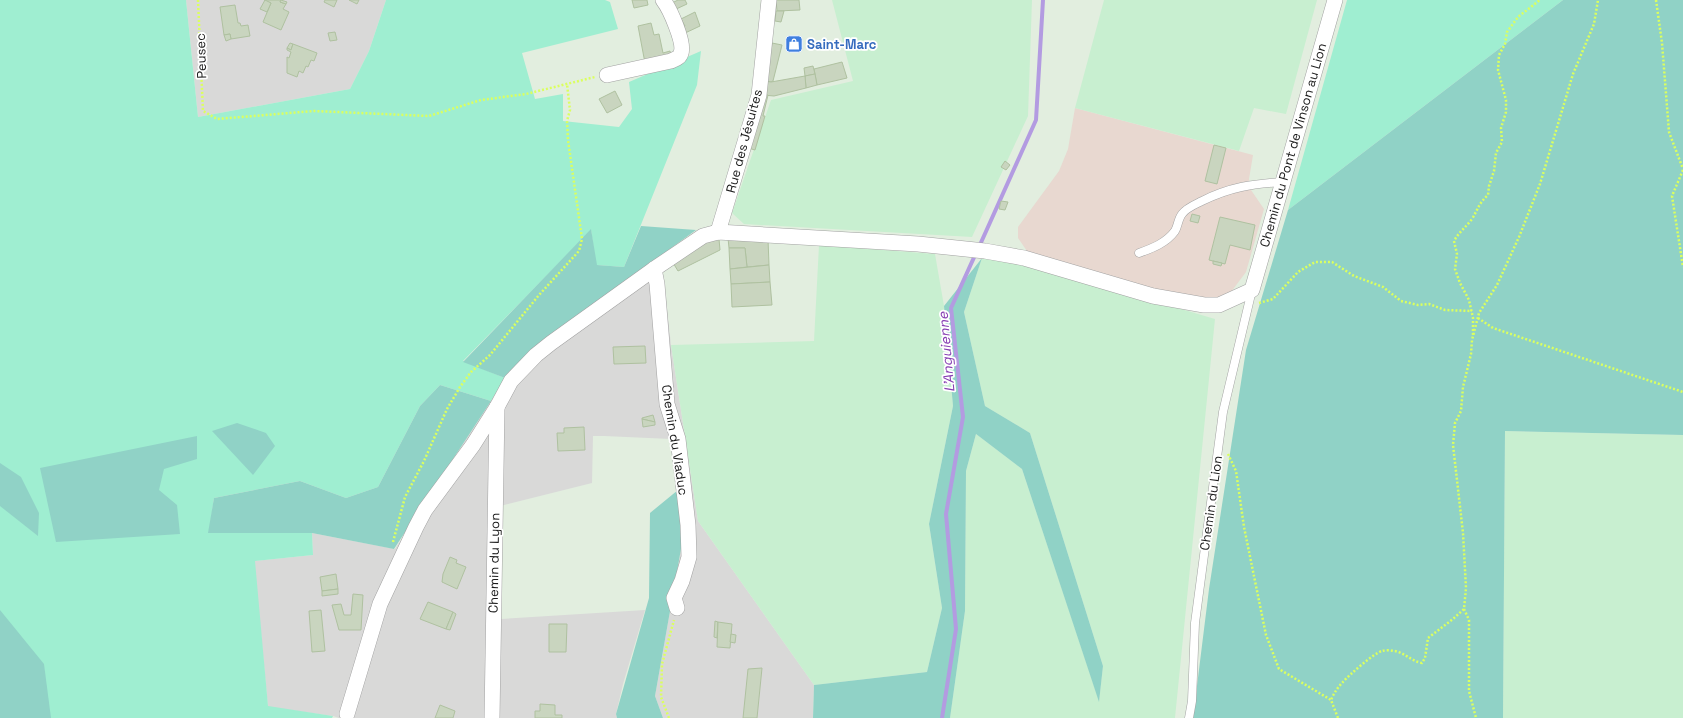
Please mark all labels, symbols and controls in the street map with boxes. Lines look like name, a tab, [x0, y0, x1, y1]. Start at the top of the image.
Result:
street label: Peusec	[192, 33, 210, 79]
shop icon: Saint-Marc	[784, 34, 804, 54]
place label: Saint-Marc	[807, 36, 877, 53]
street label: Chemin du Pont de Vinson au Lion	[1256, 41, 1330, 249]
street label: Rue des Jésuites	[722, 87, 766, 195]
water label: L'Anguienne	[933, 310, 958, 393]
street label: Chemin du Viaduc	[658, 383, 692, 497]
street label: Chemin du Lion	[1196, 454, 1226, 552]
street label: Chemin du Lyon	[485, 513, 503, 613]

